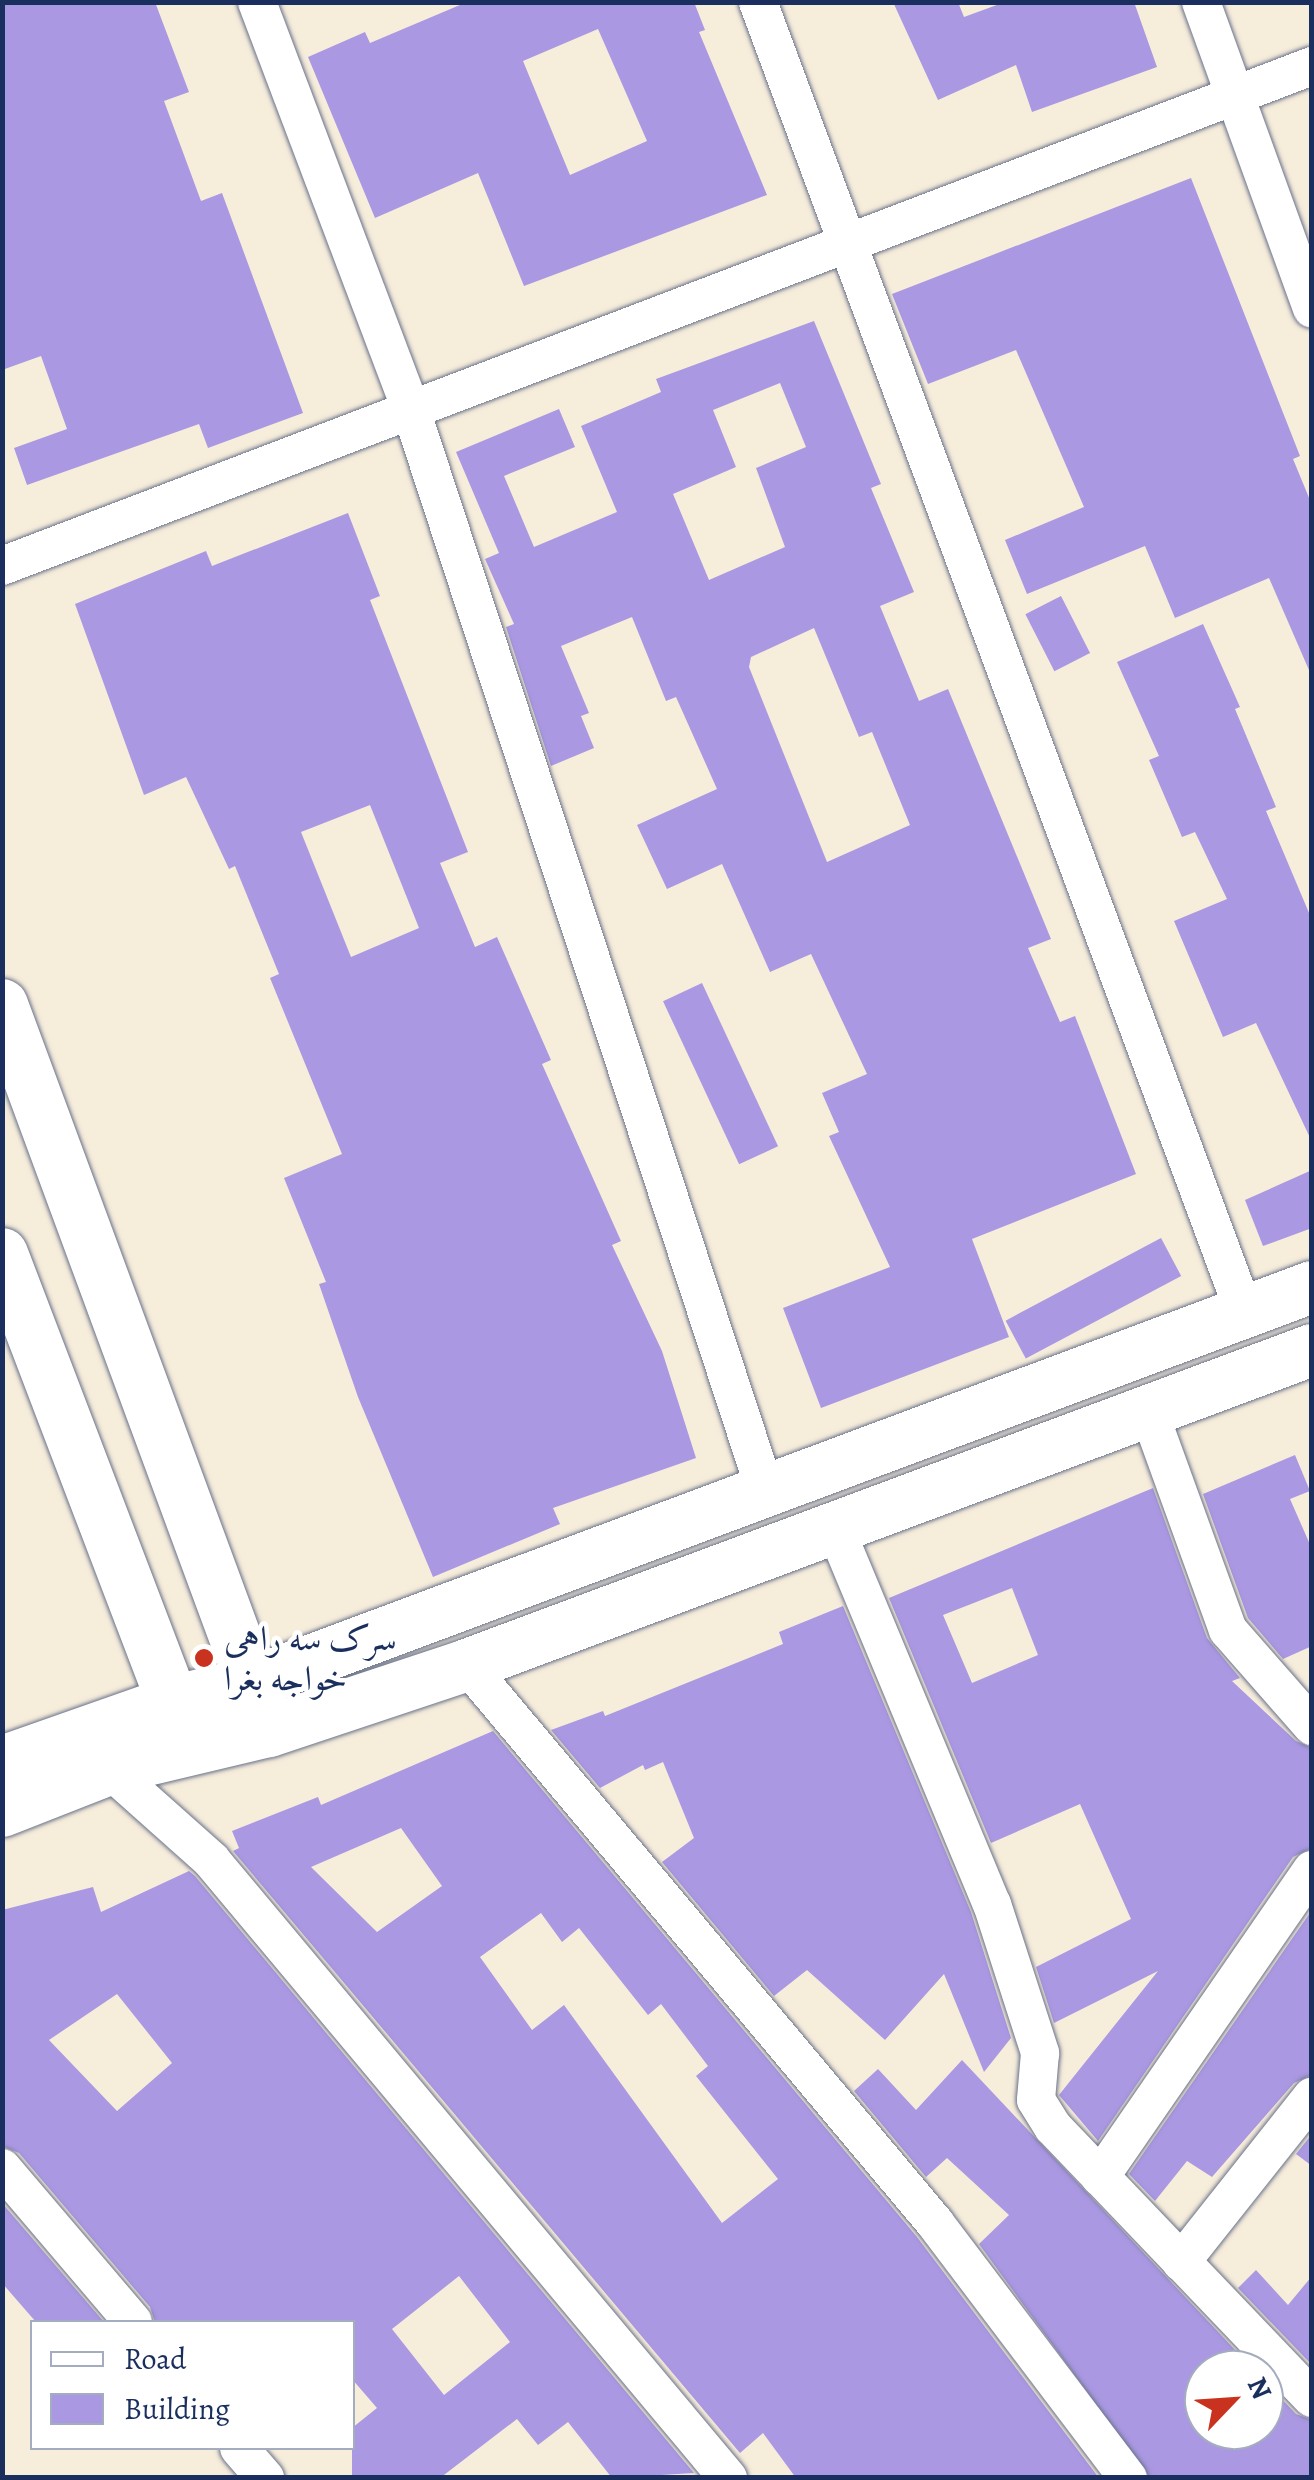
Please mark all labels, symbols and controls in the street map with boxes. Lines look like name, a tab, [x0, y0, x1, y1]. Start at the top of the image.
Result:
place label: سرک سه راهی خواجه بغرا	[224, 1617, 397, 1699]
marker: سرک سه راهی خواجه بغرا	[193, 1647, 215, 1669]
legend	[30, 2320, 355, 2450]
text: Road	[124, 2339, 186, 2379]
north arrow	[1184, 2350, 1284, 2450]
text: N	[1238, 2371, 1281, 2405]
text: Building	[124, 2389, 230, 2429]

